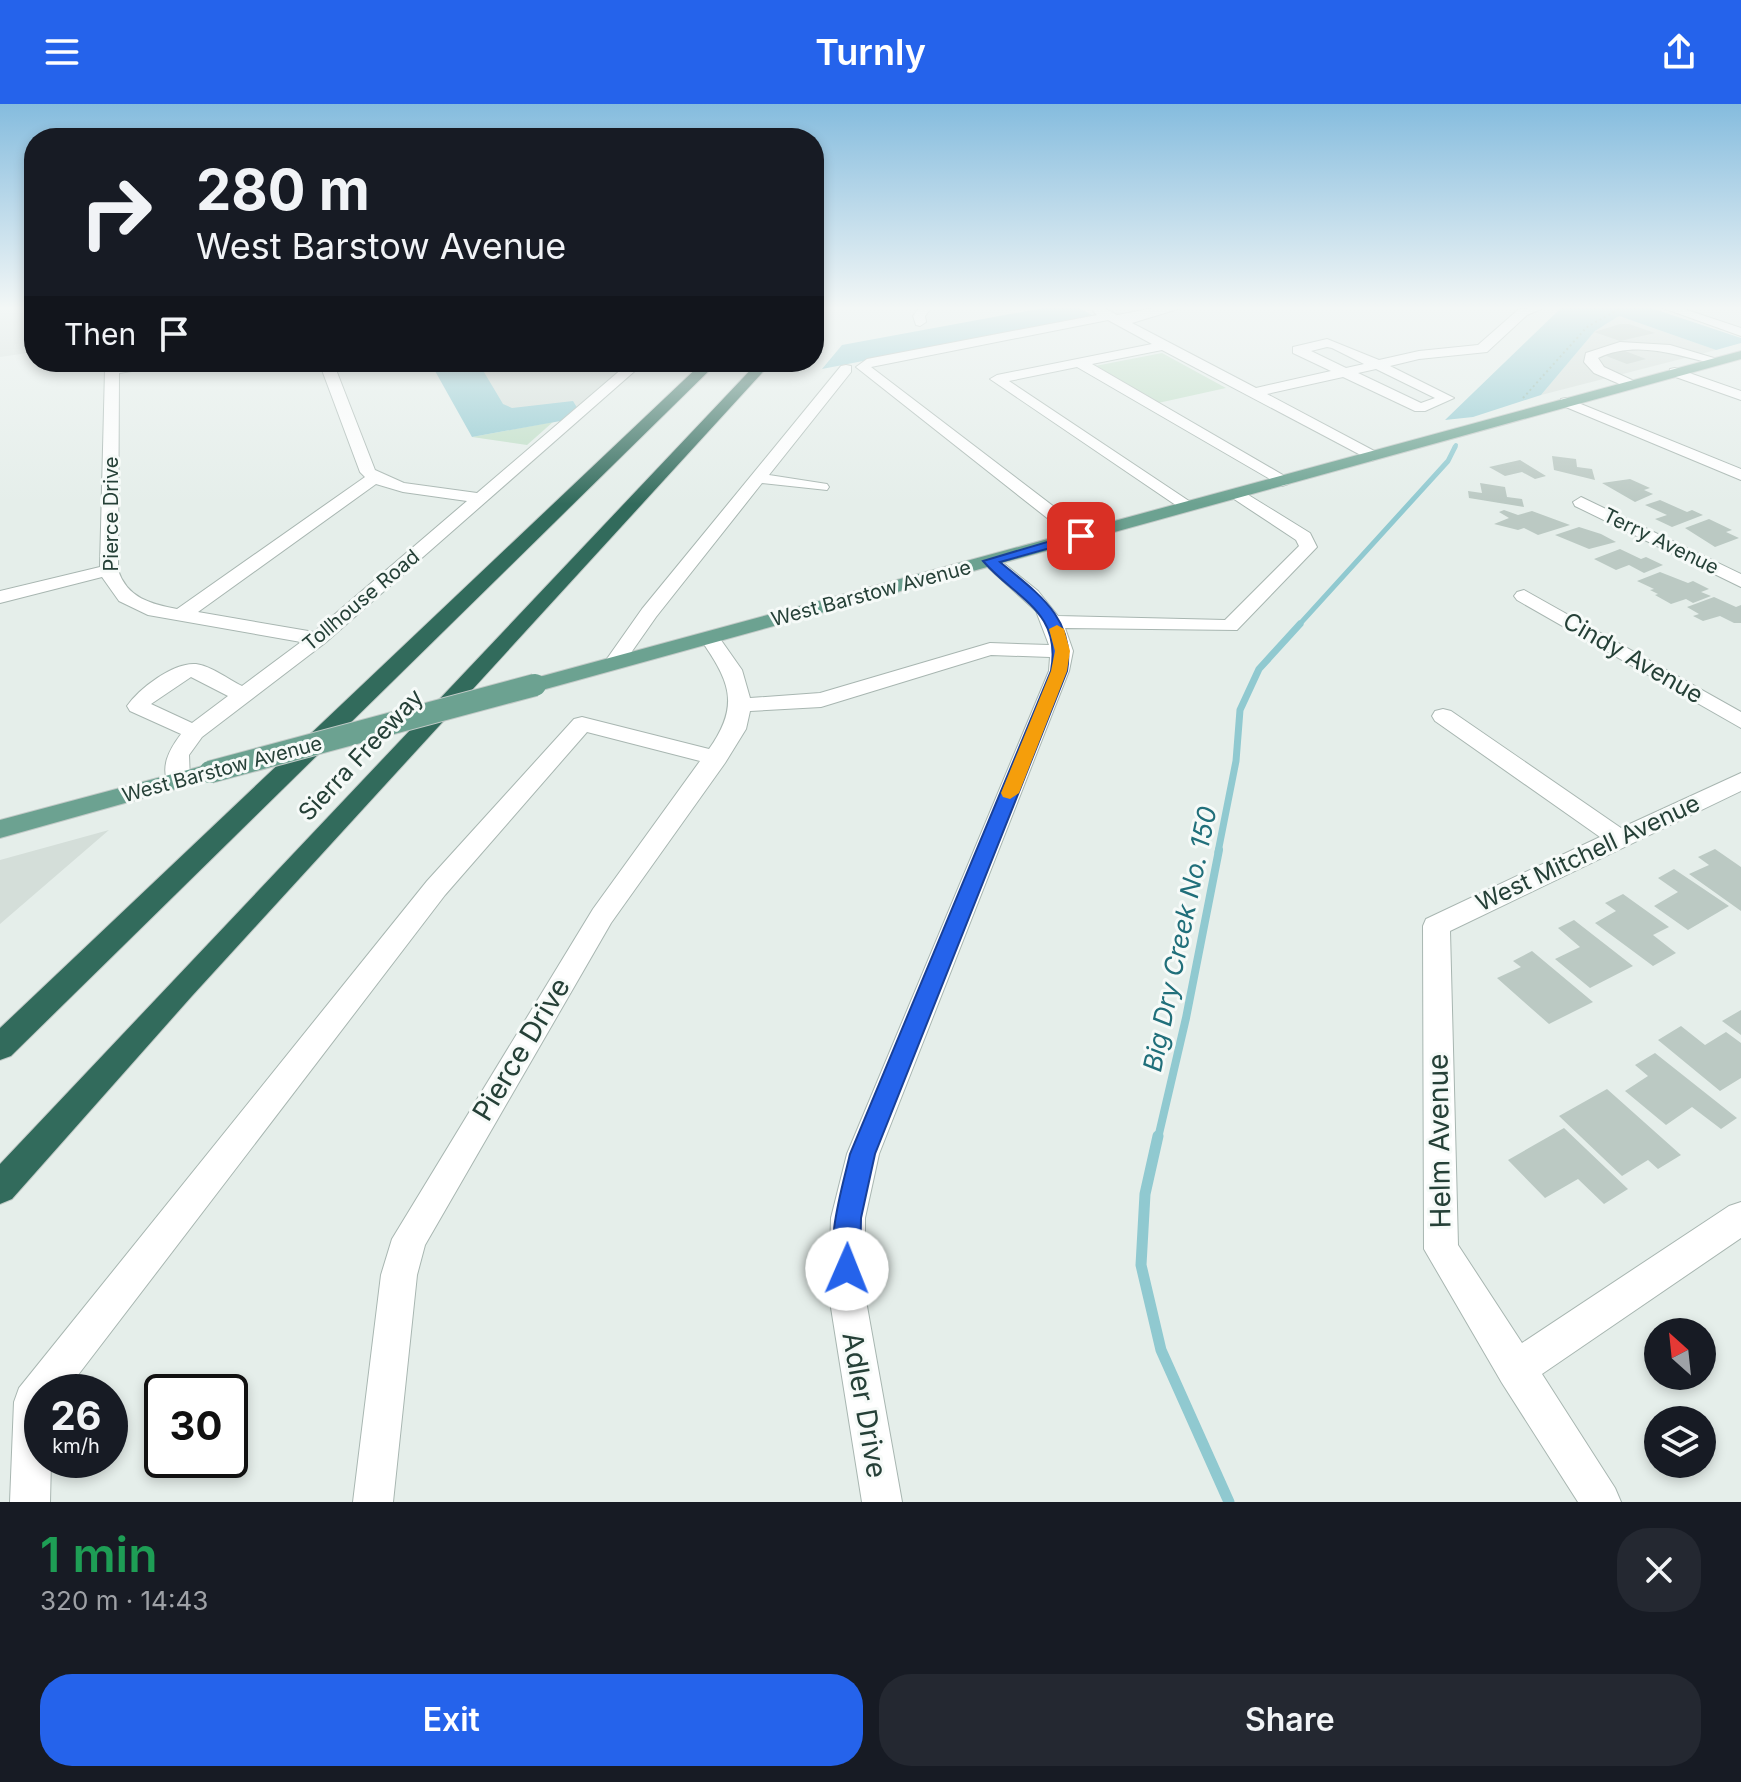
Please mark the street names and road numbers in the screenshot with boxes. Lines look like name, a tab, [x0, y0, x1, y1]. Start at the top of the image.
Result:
street label: Pierce Drive	[99, 457, 123, 571]
street label: Terry Avenue	[1599, 503, 1723, 579]
street label: Tollhouse Road	[298, 544, 424, 656]
street label: West Barstow Avenue	[769, 555, 973, 631]
street label: Cindy Avenue	[1558, 606, 1708, 709]
street label: Sierra Freeway	[292, 683, 429, 827]
street label: West Barstow Avenue	[120, 731, 324, 807]
street label: West Mitchell Avenue	[1471, 788, 1704, 917]
street label: Pierce Drive	[465, 971, 577, 1127]
street label: Helm Avenue	[1420, 1053, 1458, 1229]
street label: Adler Drive	[835, 1329, 895, 1481]

